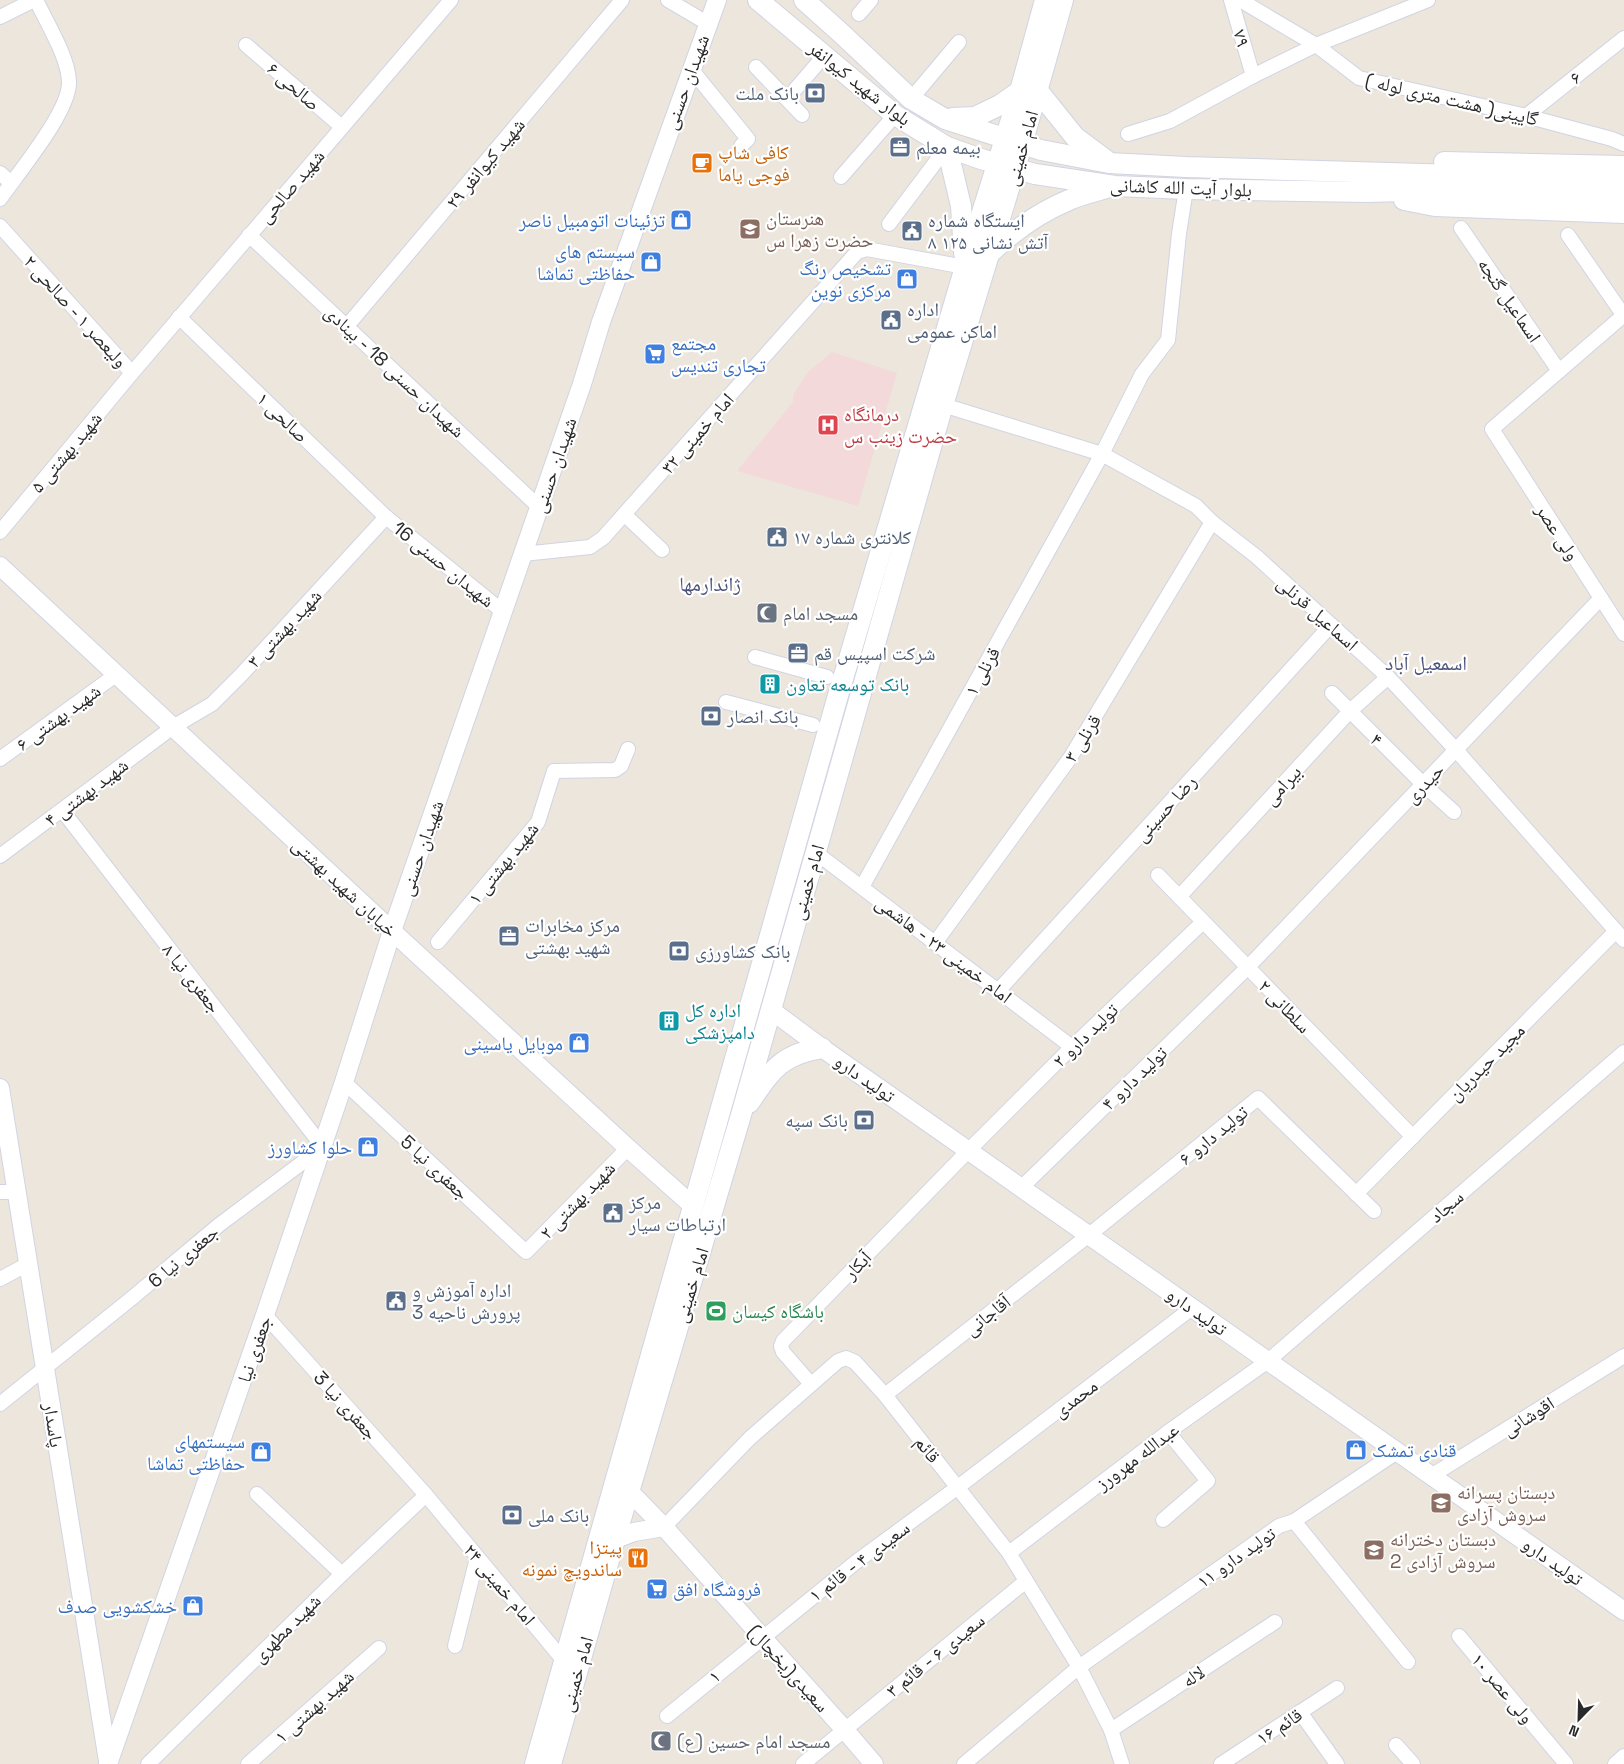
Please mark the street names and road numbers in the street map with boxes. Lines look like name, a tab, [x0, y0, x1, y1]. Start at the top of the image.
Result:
street label: ۷۹	[1227, 26, 1256, 50]
street label: شهیدان حسنی	[658, 31, 715, 133]
street label: بلوار شهید کیوانفر	[802, 35, 916, 132]
street label: صالحی ۶	[262, 56, 326, 116]
street label: ۶	[1564, 65, 1586, 90]
street label: گایینی( هشت متری لوله )	[1363, 67, 1541, 132]
street label: امام خمینی	[999, 107, 1045, 189]
street label: شهید کیوانفر ۲۹	[440, 113, 531, 214]
street label: شهید صالحی	[252, 144, 330, 228]
street label: بلوار آیت الله کاشانی	[1110, 173, 1252, 202]
street label: ولیعصر ۱ - صالحی ۲	[18, 250, 133, 373]
street label: اسماعیل گنجه	[1472, 253, 1547, 347]
street label: شهیدان حسنی 18 - بینادی	[319, 300, 470, 443]
street label: صالحی ۱	[251, 387, 314, 448]
street label: امام خمینی ۳۲	[655, 388, 740, 480]
street label: شهید بهشتی ۵	[25, 406, 108, 498]
street label: شهیدان حسنی	[526, 414, 582, 516]
street label: ولی عصر	[1529, 498, 1585, 565]
street label: شهیدان حسنی 16	[388, 516, 500, 613]
street label: اسماعیل قرنلی	[1272, 570, 1363, 656]
street label: شهید بهشتی ۳	[242, 584, 327, 673]
street label: قرنلی ۱	[959, 642, 1006, 700]
street label: شهید بهشتی ۶	[11, 678, 106, 757]
street label: قرنلی ۳	[1058, 710, 1107, 767]
street label: ۴	[1365, 727, 1389, 751]
street label: شهید بهشتی ۴	[39, 753, 133, 832]
street label: حیدری	[1399, 758, 1450, 809]
street label: بیرامی	[1258, 760, 1307, 811]
street label: رضا حسینی	[1129, 769, 1202, 847]
street label: شهیدان حسنی	[393, 797, 449, 899]
street label: شهید بهشتی ۱	[463, 817, 544, 910]
street label: خیابان شهید بهشتی	[287, 832, 403, 943]
street label: امام خمینی	[785, 841, 831, 923]
street label: امام خمینی ۲۳ - هاشمی	[870, 890, 1017, 1010]
street label: جعفری نیا ۸	[157, 938, 227, 1018]
street label: ۲ سلطانی	[1253, 974, 1316, 1039]
street label: تولید دارو ۲	[1047, 998, 1124, 1073]
street label: مجید حیدریان	[1442, 1018, 1530, 1106]
street label: تولید دارو ۴	[1096, 1041, 1173, 1116]
street label: تولید دارو	[829, 1048, 900, 1109]
street label: تولید دارو ۶	[1174, 1100, 1253, 1171]
street label: جعفری نیا 5	[395, 1129, 474, 1205]
street label: شهید بهشتی ۲	[534, 1156, 621, 1245]
street label: سجاد	[1424, 1185, 1469, 1228]
street label: جعفری نیا 6	[143, 1219, 224, 1293]
street label: امام خمینی	[668, 1244, 716, 1326]
street label: آبکار	[837, 1245, 878, 1286]
street label: تولید دارو	[1161, 1281, 1232, 1342]
street label: آقاجانی	[959, 1289, 1017, 1341]
street label: جعفری نیا	[232, 1313, 277, 1386]
street label: جعفری نیا 3	[308, 1365, 383, 1445]
street label: محمدی	[1048, 1373, 1103, 1423]
street label: اقوشانی	[1497, 1391, 1559, 1442]
street label: پاسدار	[38, 1400, 69, 1449]
street label: عبدالله مهرورز	[1090, 1417, 1184, 1496]
street label: قائم	[909, 1431, 946, 1468]
street label: سعیدی ۴ - قائم ۱	[804, 1515, 915, 1608]
street label: تولید دارو ۱۱	[1192, 1521, 1281, 1594]
street label: تولید دارو	[1517, 1531, 1588, 1592]
street label: امام خمینی ۲۴	[457, 1538, 541, 1631]
street label: شهید مطهری	[246, 1588, 326, 1668]
street label: سعیدی ۶ - قائم ۳	[881, 1608, 990, 1703]
street label: سعیدی(یخچال)	[742, 1619, 835, 1718]
street label: امام خمینی	[554, 1633, 600, 1715]
street label: ولی عصر ۱۰	[1466, 1648, 1539, 1729]
street label: لاله	[1177, 1660, 1210, 1693]
street label: شهید بهشتی ۱	[269, 1664, 359, 1749]
street label: ۱	[703, 1664, 725, 1689]
street label: قائم ۱۶	[1251, 1702, 1307, 1751]

